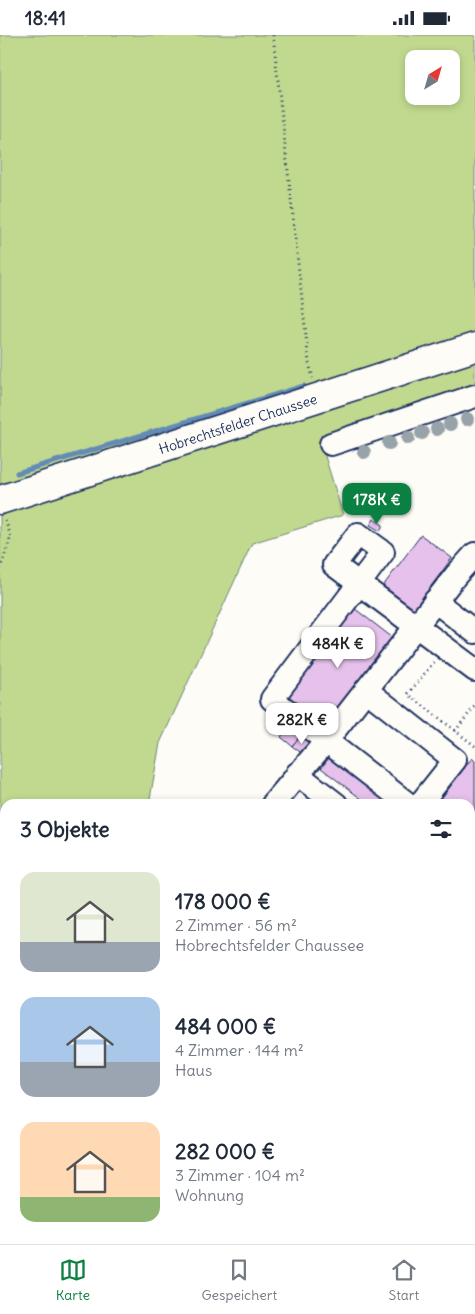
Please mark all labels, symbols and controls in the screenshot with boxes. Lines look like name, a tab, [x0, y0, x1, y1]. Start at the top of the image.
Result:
text: 18:41	[25, 6, 66, 30]
north arrow	[405, 50, 460, 105]
map controls	[405, 50, 460, 105]
street label: Hobrechtsfelder Chaussee	[156, 390, 320, 458]
pin: 178K €	[336, 483, 418, 525]
text: 178K €	[353, 489, 401, 509]
pin: 484K €	[297, 627, 379, 669]
text: 484K €	[312, 633, 364, 653]
pin: 282K €	[261, 703, 343, 745]
text: 282K €	[277, 709, 327, 729]
icon: filters	[427, 815, 455, 843]
text: 3 Objekte	[20, 816, 110, 843]
text: 178 000 €	[175, 888, 271, 915]
icon: home	[60, 892, 120, 952]
text: 2 Zimmer · 56 m²	[175, 915, 297, 935]
text: Hobrechtsfelder Chaussee	[175, 935, 364, 955]
text: 484 000 €	[175, 1013, 276, 1040]
icon: home	[60, 1017, 120, 1077]
text: 4 Zimmer · 144 m²	[175, 1040, 304, 1060]
text: Haus	[175, 1060, 212, 1080]
text: 282 000 €	[175, 1138, 275, 1165]
icon: home	[60, 1142, 120, 1202]
text: 3 Zimmer · 104 m²	[175, 1165, 305, 1185]
text: Wohnung	[175, 1185, 244, 1205]
tab: Karte	[56, 1256, 90, 1304]
tab: Gespeichert	[201, 1256, 277, 1304]
tab: Start	[389, 1256, 419, 1304]

